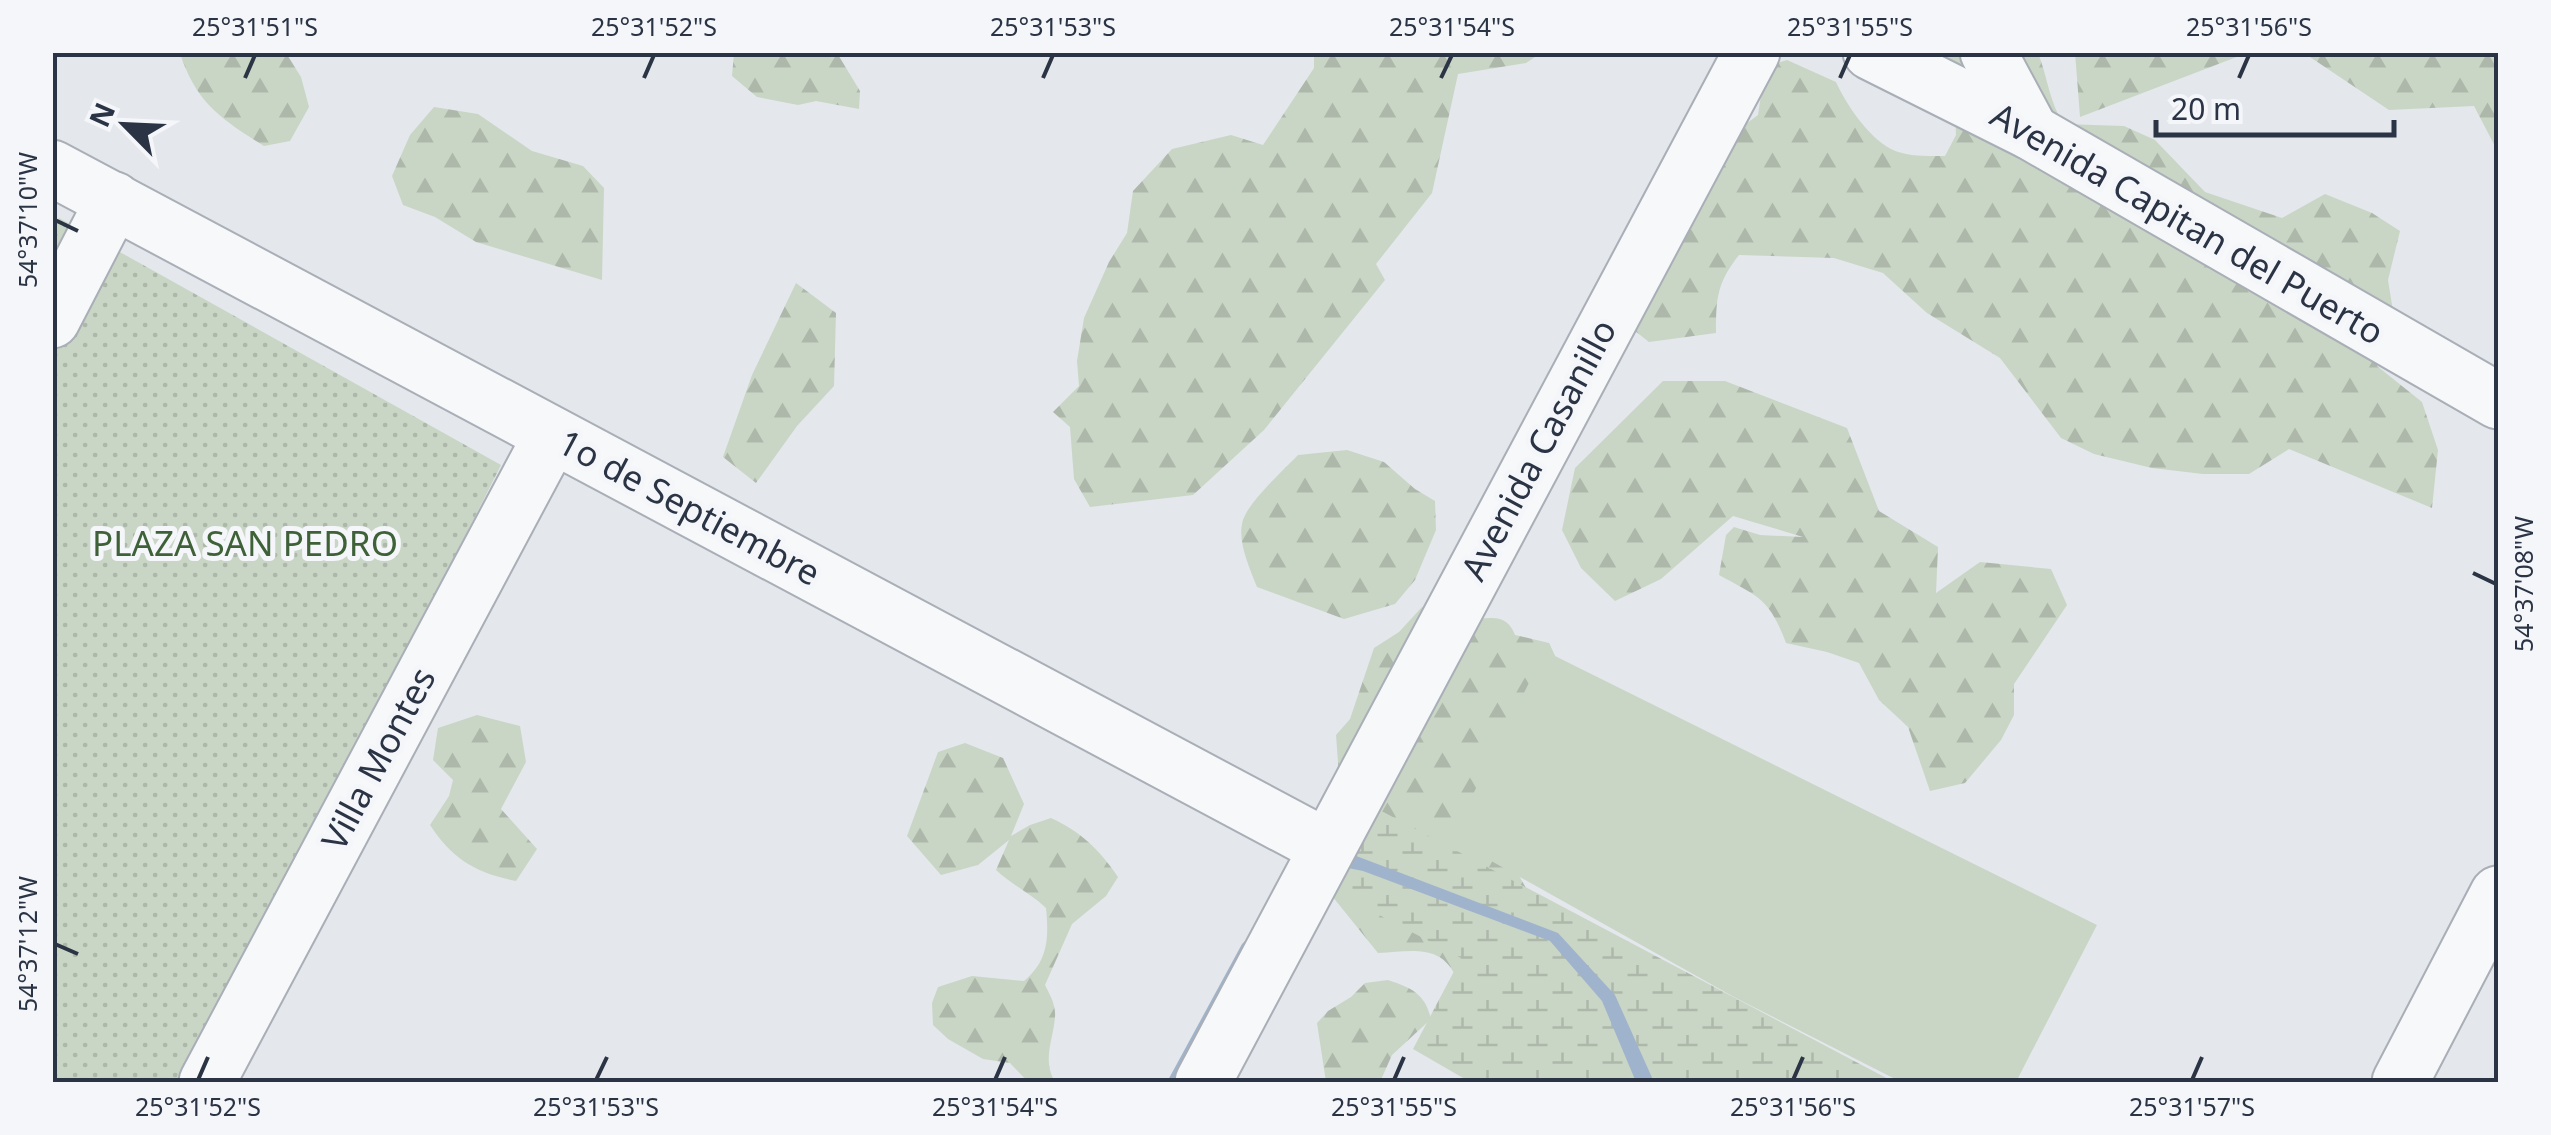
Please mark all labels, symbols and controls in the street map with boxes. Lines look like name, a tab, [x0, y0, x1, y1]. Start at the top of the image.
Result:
text: 25°31'51"S	[192, 9, 318, 43]
text: 25°31'52"S	[591, 9, 717, 43]
text: 25°31'53"S	[990, 9, 1116, 43]
text: 25°31'54"S	[1389, 9, 1515, 43]
text: 25°31'55"S	[1787, 9, 1913, 43]
text: 25°31'56"S	[2186, 9, 2312, 43]
north arrow	[75, 75, 175, 175]
scale bar	[2156, 75, 2394, 137]
text: 20 m	[2171, 88, 2241, 129]
street label: Avenida Capitan del Puerto	[1983, 91, 2393, 355]
text: N	[79, 96, 123, 133]
text: 54°37'10"W	[10, 152, 44, 288]
street label: Avenida Casanillo	[1449, 311, 1626, 588]
street label: 1o de Septiembre	[551, 418, 829, 596]
text: 54°37'08"W	[2506, 516, 2540, 652]
park label: PLAZA SAN PEDRO	[92, 519, 398, 566]
street label: Villa Montes	[310, 659, 445, 858]
text: 54°37'12"W	[10, 876, 44, 1012]
text: 25°31'52"S	[135, 1089, 261, 1123]
text: 25°31'53"S	[533, 1089, 659, 1123]
text: 25°31'54"S	[932, 1089, 1058, 1123]
text: 25°31'55"S	[1331, 1089, 1457, 1123]
text: 25°31'56"S	[1730, 1089, 1856, 1123]
text: 25°31'57"S	[2129, 1089, 2255, 1123]

